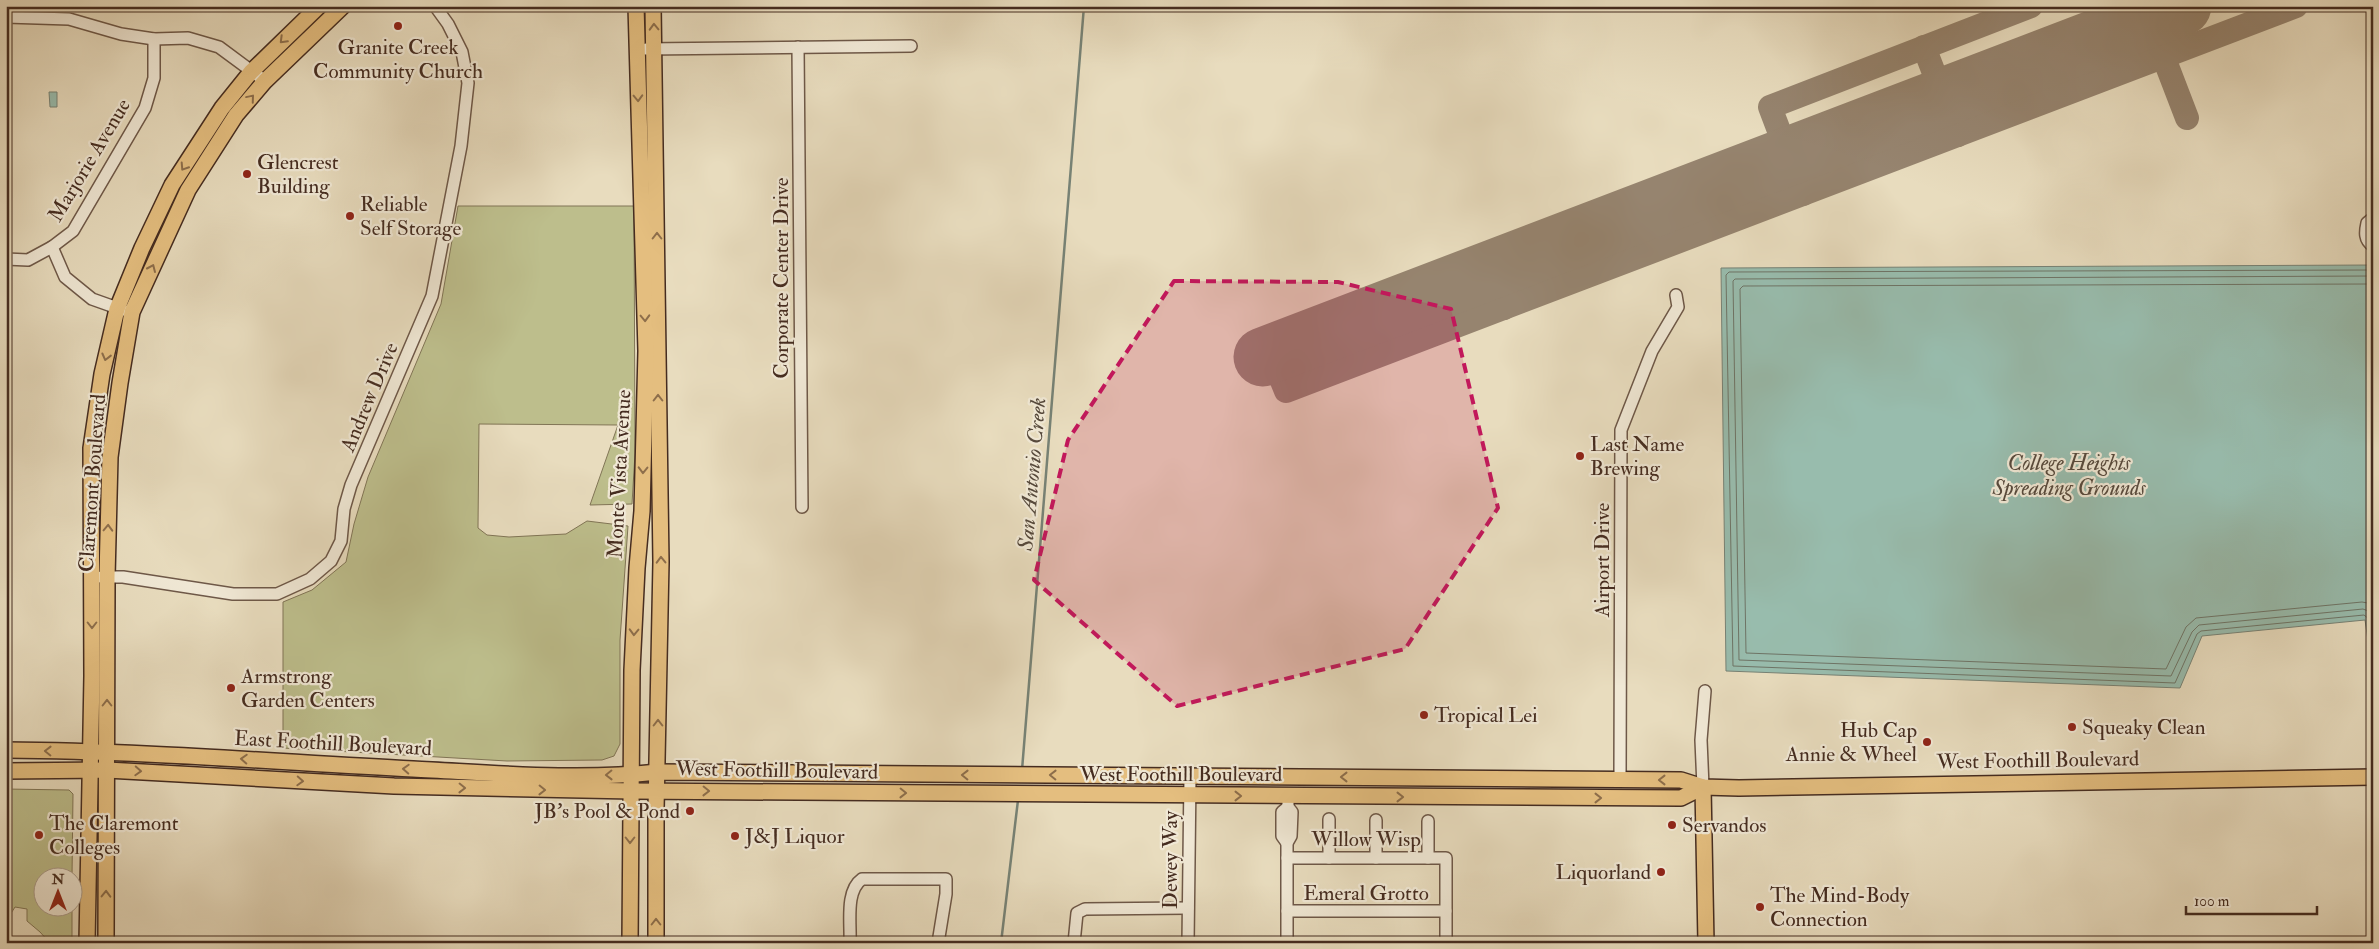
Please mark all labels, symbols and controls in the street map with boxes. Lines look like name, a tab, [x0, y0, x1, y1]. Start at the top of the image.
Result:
marker: Granite Creek Community Church	[392, 20, 404, 32]
one-way arrow	[648, 23, 659, 31]
one-way arrow	[280, 34, 289, 43]
place label: Granite Creek Community Church	[313, 34, 483, 85]
street label: Marjorie Avenue	[42, 94, 137, 227]
one-way arrow	[633, 94, 643, 102]
one-way arrow	[245, 95, 253, 104]
place label: Glencrest Building	[257, 149, 339, 200]
one-way arrow	[180, 162, 190, 171]
marker: Glencrest Building	[241, 168, 253, 180]
street label: Corporate Center Drive	[768, 177, 795, 379]
place label: Reliable Self Storage	[360, 191, 461, 242]
marker: Reliable Self Storage	[344, 210, 356, 222]
one-way arrow	[652, 232, 662, 240]
one-way arrow	[146, 264, 157, 273]
one-way arrow	[639, 314, 650, 322]
street label: Andrew Drive	[334, 338, 405, 457]
one-way arrow	[101, 352, 112, 361]
street label: Monte Vista Avenue	[602, 389, 637, 559]
street label: Claremont Boulevard	[73, 392, 112, 573]
one-way arrow	[653, 394, 663, 402]
water label: San Antonio Creek	[1011, 396, 1053, 553]
place label: Last Name Brewing	[1590, 431, 1684, 482]
water label: College Heights Spreading Grounds	[1991, 449, 2147, 502]
marker: Last Name Brewing	[1574, 450, 1586, 462]
one-way arrow	[638, 466, 648, 474]
street label: Airport Drive	[1589, 502, 1616, 618]
one-way arrow	[103, 524, 113, 532]
one-way arrow	[656, 556, 666, 564]
one-way arrow	[87, 622, 97, 630]
one-way arrow	[628, 628, 639, 636]
place label: Armstrong Garden Centers	[240, 663, 375, 714]
marker: Armstrong Garden Centers	[225, 682, 237, 694]
one-way arrow	[102, 699, 112, 707]
place label: Tropical Lei	[1434, 702, 1538, 729]
marker: Tropical Lei	[1418, 709, 1430, 721]
place label: Squeaky Clean	[2082, 714, 2206, 741]
place label: Hub Cap Annie & Wheel	[1785, 717, 1918, 768]
one-way arrow	[653, 719, 663, 726]
marker: Squeaky Clean	[2066, 721, 2078, 733]
street label: East Foothill Boulevard	[233, 725, 433, 762]
marker: Hub Cap Annie & Wheel	[1921, 736, 1933, 748]
street label: West Foothill Boulevard	[1935, 745, 2140, 776]
one-way arrow	[44, 746, 52, 756]
one-way arrow	[239, 754, 247, 765]
street label: West Foothill Boulevard	[674, 755, 879, 786]
street label: West Foothill Boulevard	[1079, 761, 1283, 788]
one-way arrow	[401, 763, 409, 774]
one-way arrow	[134, 766, 142, 777]
one-way arrow	[960, 769, 968, 780]
one-way arrow	[605, 770, 613, 780]
one-way arrow	[1049, 770, 1057, 780]
one-way arrow	[1340, 772, 1348, 782]
one-way arrow	[296, 775, 304, 786]
one-way arrow	[1658, 775, 1666, 785]
one-way arrow	[458, 783, 466, 793]
one-way arrow	[538, 785, 546, 795]
one-way arrow	[702, 785, 710, 796]
one-way arrow	[900, 788, 907, 798]
one-way arrow	[1234, 791, 1242, 801]
one-way arrow	[1396, 791, 1404, 802]
one-way arrow	[1594, 793, 1602, 803]
place label: JB's Pool & Pond	[534, 798, 681, 825]
marker: JB's Pool & Pond	[684, 805, 696, 817]
place label: The Claremont Colleges	[49, 810, 179, 861]
street label: Dewey Way	[1157, 810, 1184, 909]
place label: Servandos	[1682, 812, 1767, 839]
marker: Servandos	[1666, 819, 1678, 831]
place label: J&J Liquor	[744, 823, 845, 850]
street label: Willow Wisp	[1310, 826, 1421, 853]
marker: The Claremont Colleges	[33, 829, 45, 841]
marker: J&J Liquor	[729, 830, 741, 842]
one-way arrow	[625, 836, 635, 844]
place label: Liquorland	[1556, 859, 1652, 886]
north arrow	[32, 866, 82, 916]
marker: Liquorland	[1655, 866, 1667, 878]
text: N	[51, 871, 65, 888]
street label: Emeral Grotto	[1303, 880, 1429, 907]
place label: The Mind-Body Connection	[1770, 882, 1910, 933]
scale bar	[2186, 884, 2318, 916]
one-way arrow	[101, 890, 111, 898]
text: 100 m	[2194, 892, 2230, 911]
marker: The Mind-Body Connection	[1754, 901, 1766, 913]
one-way arrow	[651, 918, 661, 926]

